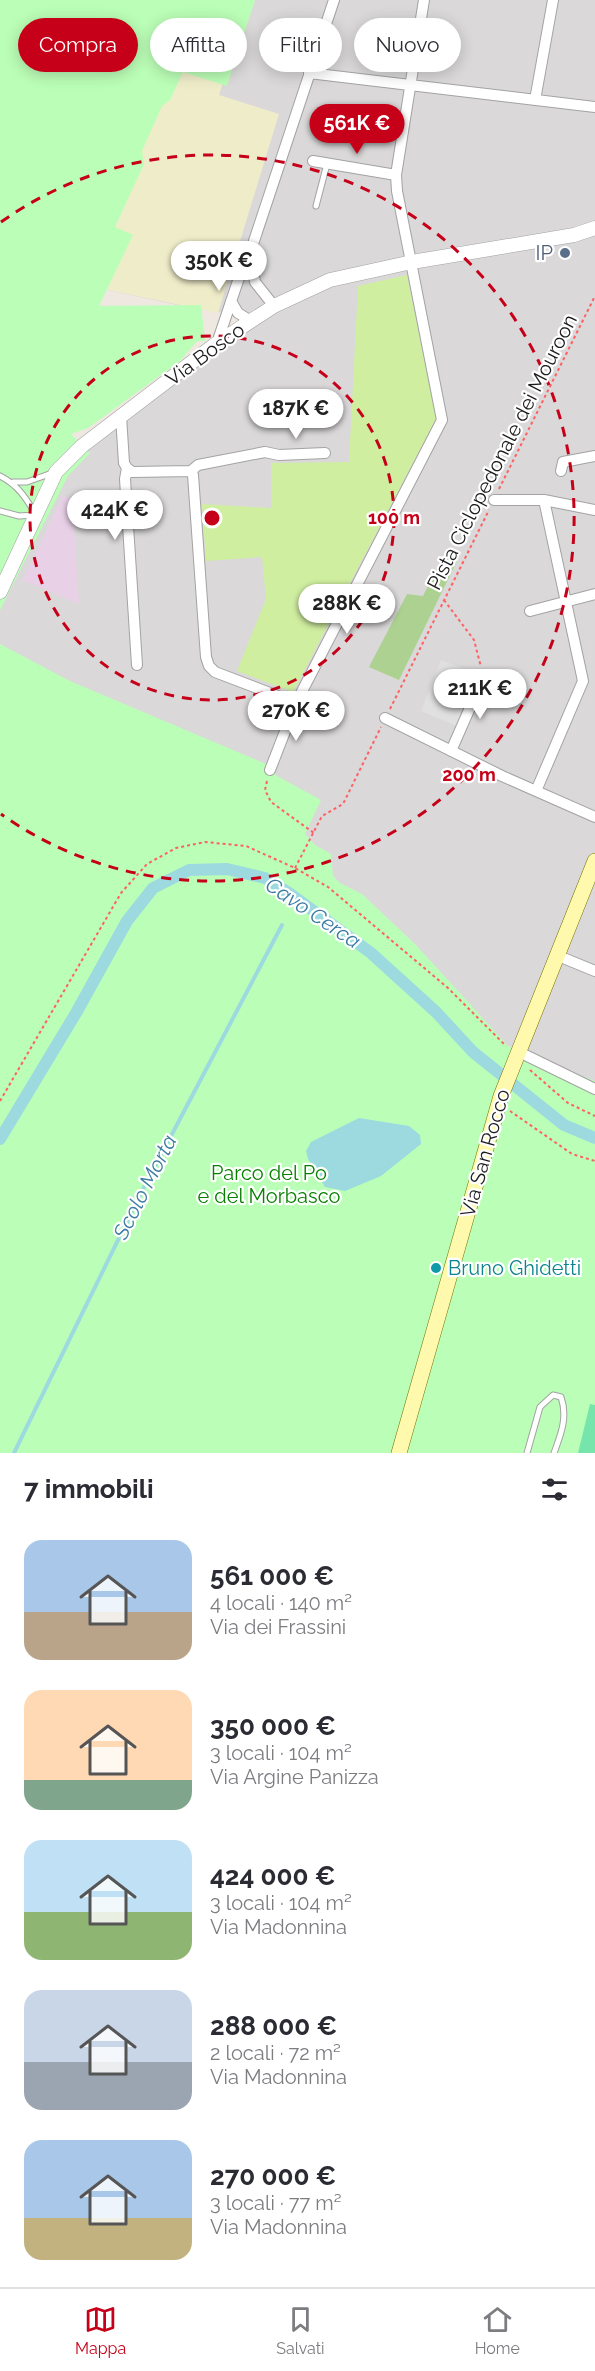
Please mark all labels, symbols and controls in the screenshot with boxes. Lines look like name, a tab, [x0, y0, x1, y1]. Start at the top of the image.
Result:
chip: Compra	[18, 18, 138, 72]
chip: Affitta	[150, 18, 247, 72]
chip: Filtri	[259, 18, 342, 72]
chip: Nuovo	[354, 18, 461, 72]
pin: 561K €	[308, 104, 406, 155]
text: 561K €	[324, 111, 391, 135]
pin: 350K €	[170, 241, 268, 292]
place label: IP	[536, 241, 553, 265]
marker: IP	[558, 246, 572, 260]
text: 350K €	[185, 248, 253, 272]
street label: Pista Ciclopedonale dei Mouroon	[422, 310, 582, 594]
street label: Via Bosco	[161, 317, 249, 391]
pin: 187K €	[247, 389, 345, 440]
text: 187K €	[262, 396, 330, 420]
pin: 424K €	[66, 490, 164, 541]
text: 424K €	[81, 497, 149, 521]
text: 100 m	[368, 507, 420, 528]
centre of rings	[202, 508, 222, 528]
pin: 288K €	[298, 584, 396, 635]
text: 288K €	[312, 591, 382, 615]
pin: 211K €	[431, 669, 529, 720]
text: 211K €	[448, 676, 512, 700]
pin: 270K €	[247, 691, 345, 742]
text: 270K €	[262, 698, 330, 722]
text: 200 m	[442, 764, 496, 785]
water label: Cavo Cerca	[261, 872, 366, 953]
street label: Via San Rocco	[455, 1086, 515, 1220]
water label: Scolo Morta	[107, 1130, 182, 1244]
park label: Parco del Po e del Morbasco	[198, 1161, 341, 1208]
place label: Bruno Ghidetti	[448, 1256, 581, 1280]
marker: Bruno Ghidetti	[429, 1261, 443, 1275]
icon: filters	[538, 1473, 571, 1506]
text: 7 immobili	[24, 1474, 154, 1504]
text: 561 000 €	[210, 1561, 334, 1591]
icon: home	[72, 1564, 144, 1636]
text: 4 locali · 140 m²	[210, 1591, 352, 1615]
text: Via dei Frassini	[210, 1615, 346, 1639]
text: 350 000 €	[210, 1711, 336, 1741]
icon: home	[72, 1714, 144, 1786]
text: 3 locali · 104 m²	[210, 1741, 352, 1765]
text: Via Argine Panizza	[210, 1765, 379, 1789]
text: 424 000 €	[210, 1861, 335, 1891]
icon: home	[72, 1864, 144, 1936]
text: 3 locali · 104 m²	[210, 1891, 352, 1915]
text: Via Madonnina	[210, 1915, 347, 1939]
text: 288 000 €	[210, 2011, 337, 2041]
icon: home	[72, 2014, 144, 2086]
text: 2 locali · 72 m²	[210, 2041, 341, 2065]
text: Via Madonnina	[210, 2065, 347, 2089]
text: 270 000 €	[210, 2161, 336, 2191]
icon: home	[72, 2164, 144, 2236]
text: 3 locali · 77 m²	[210, 2191, 341, 2215]
text: Via Madonnina	[210, 2215, 347, 2239]
tab: Mappa	[75, 2303, 126, 2358]
tab: Salvati	[276, 2303, 325, 2358]
tab: Home	[475, 2303, 520, 2358]

